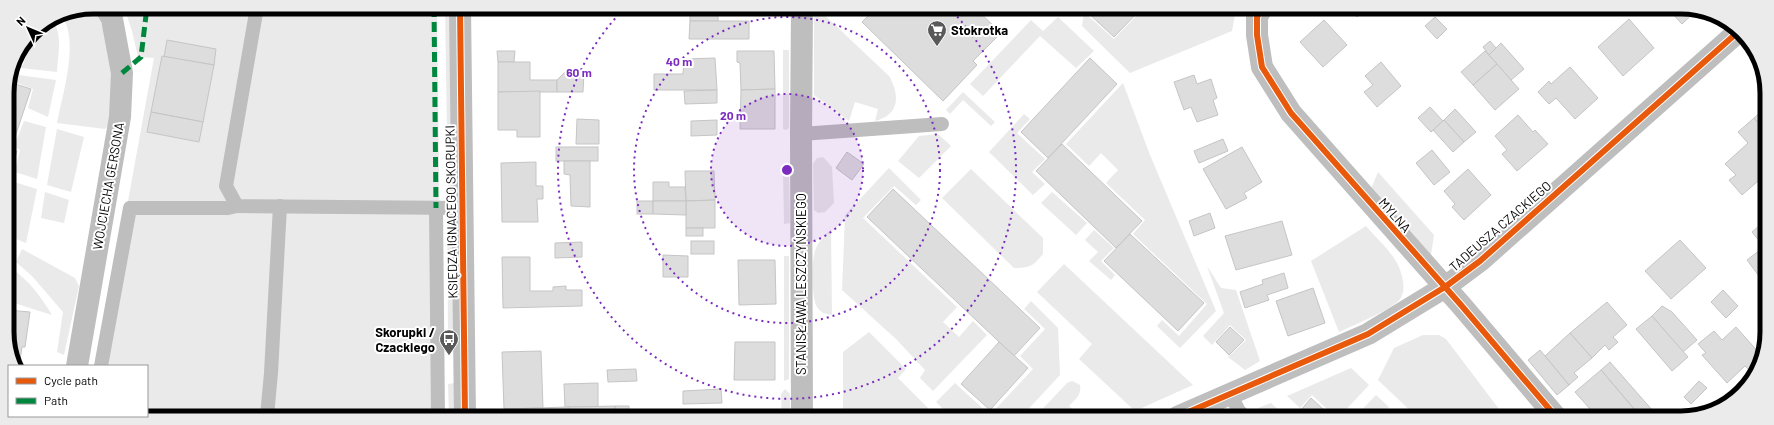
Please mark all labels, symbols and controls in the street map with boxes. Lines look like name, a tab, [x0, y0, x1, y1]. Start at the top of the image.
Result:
north arrow	[8, 8, 48, 48]
text: N	[13, 14, 28, 28]
supermarket icon: Stokrotka	[926, 19, 948, 47]
place label: Stokrotka	[951, 22, 1008, 38]
text: 40 m	[666, 54, 692, 68]
text: 60 m	[566, 65, 592, 79]
text: 20 m	[720, 108, 746, 122]
street label: WOJCIECHA GERSONA	[89, 121, 127, 251]
street label: KSIĘDZA IGNACEGO SKORUPKI	[441, 125, 461, 299]
centre of rings	[780, 163, 794, 177]
street label: TADEUSZA CZACKIEGO	[1446, 177, 1554, 275]
street label: STANISŁAWA LESZCZYŃSKIEGO	[793, 193, 809, 375]
street label: MYLNA	[1376, 194, 1414, 236]
place label: Skorupki / Czackiego	[375, 324, 435, 355]
bus stop icon: Skorupki / Czackiego	[438, 328, 460, 356]
legend	[8, 365, 148, 417]
text: Cycle path	[44, 373, 98, 387]
text: Path	[44, 393, 68, 407]

